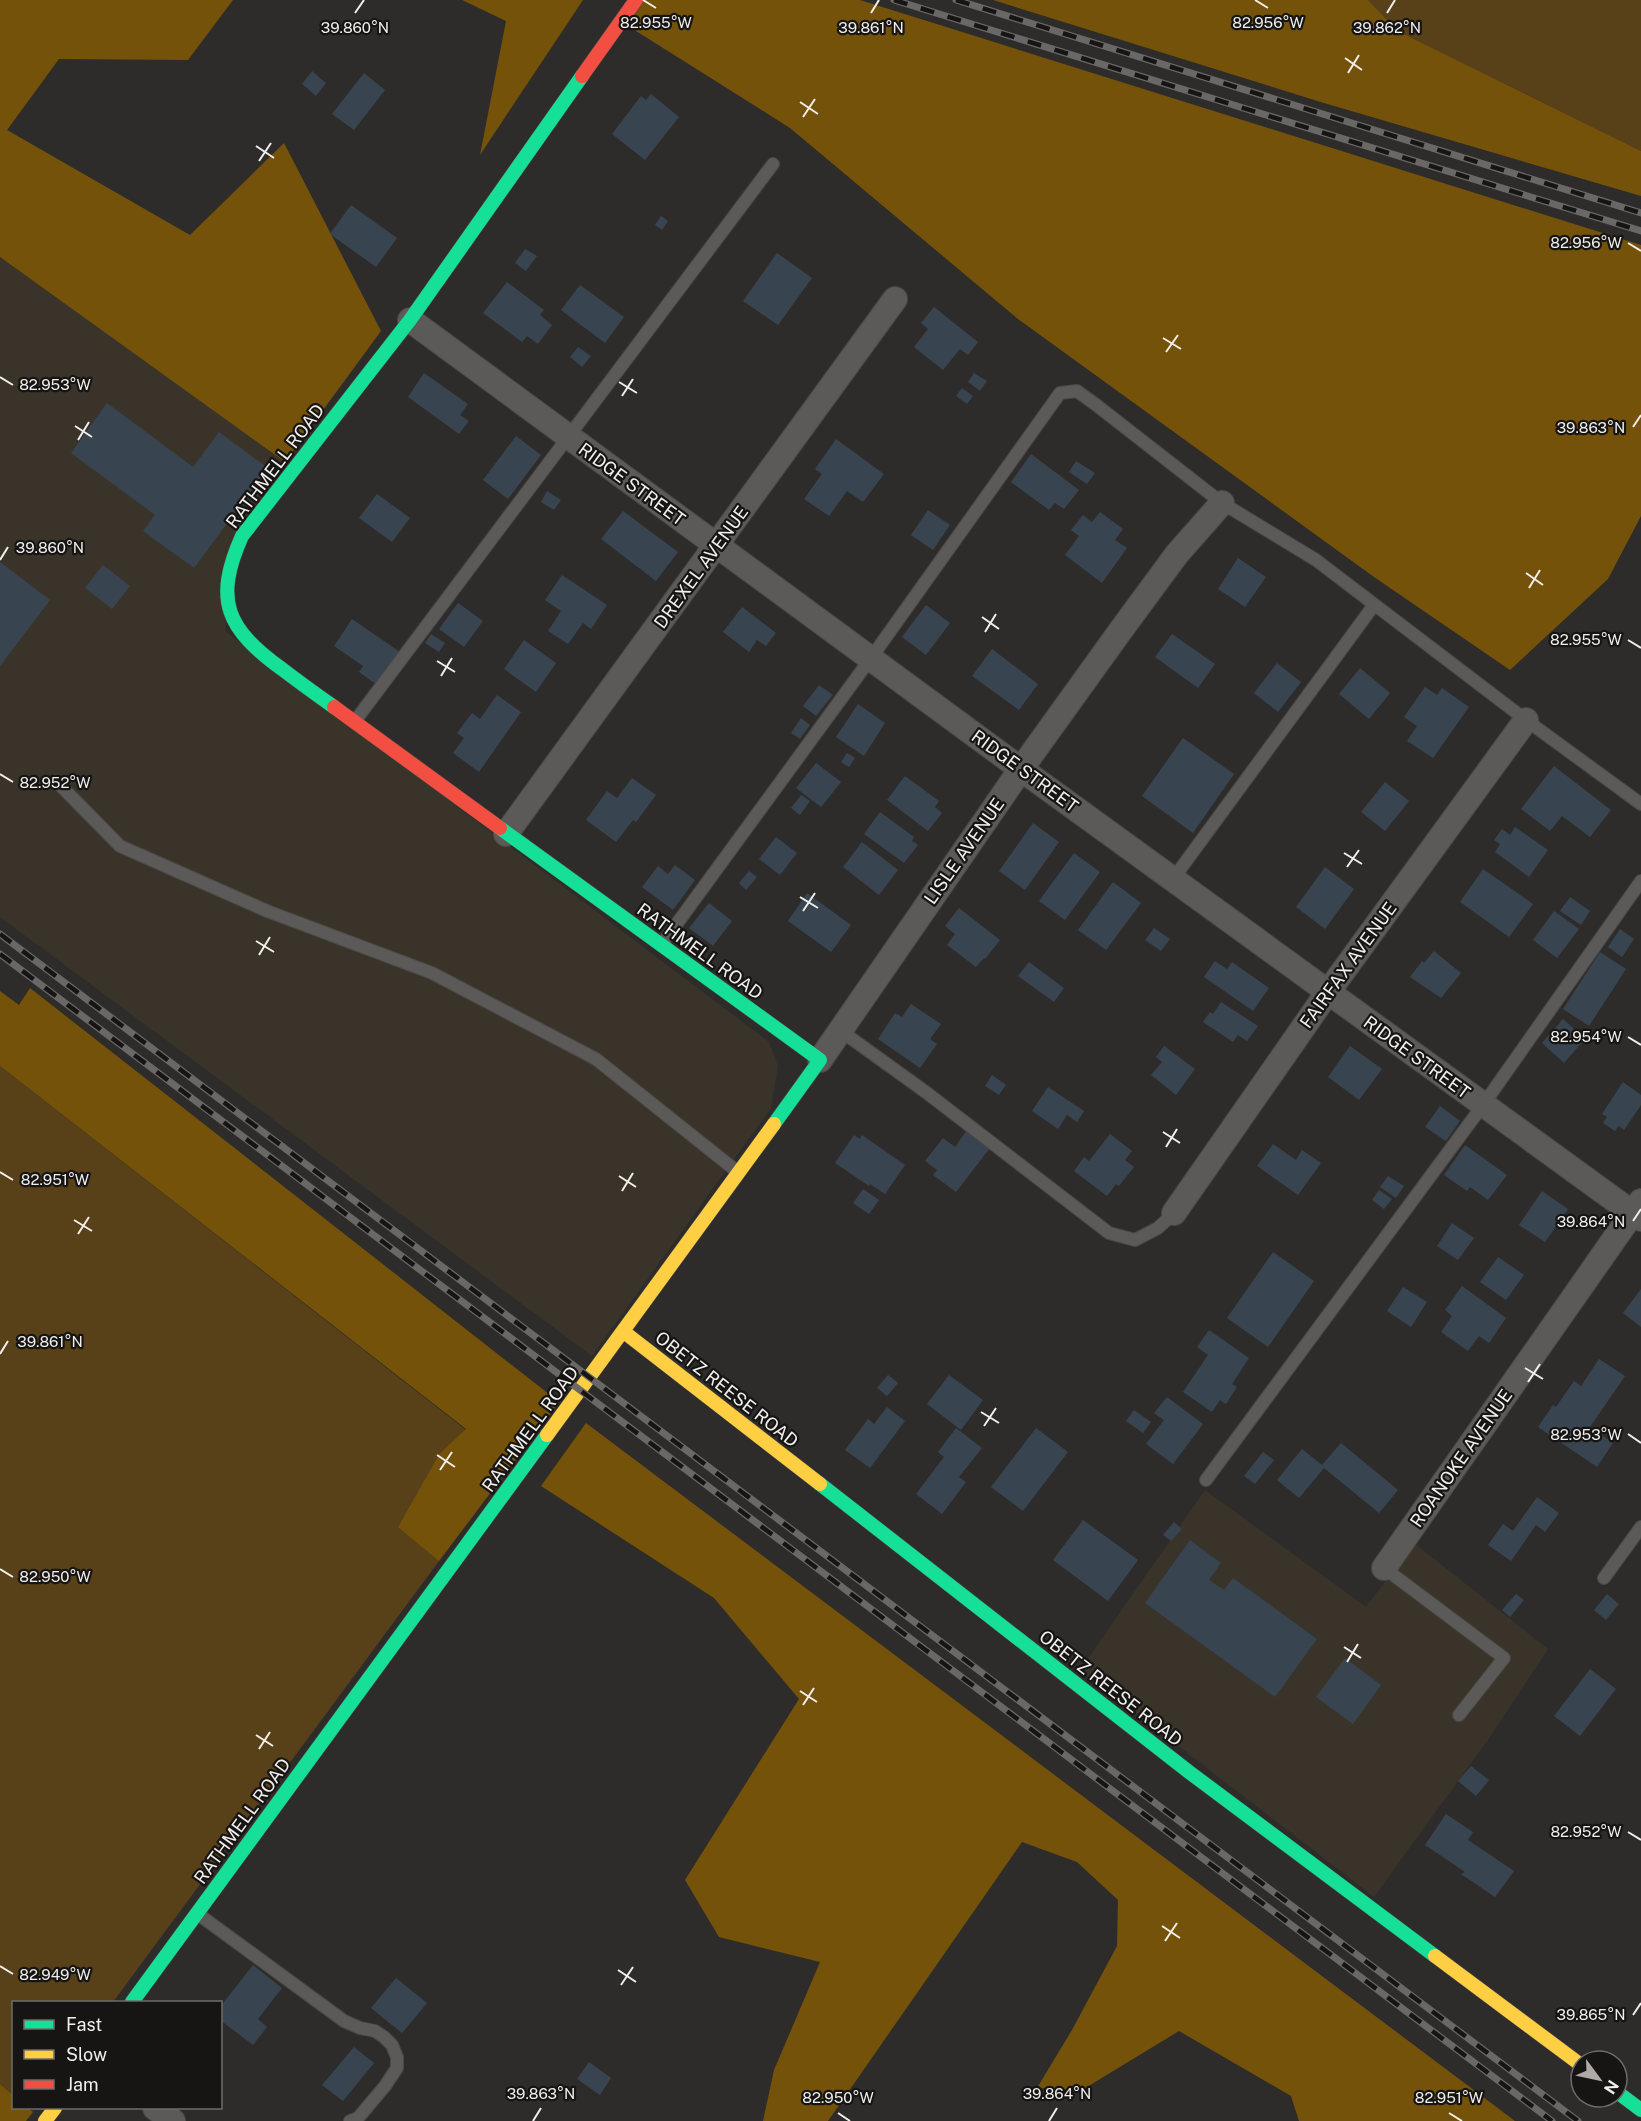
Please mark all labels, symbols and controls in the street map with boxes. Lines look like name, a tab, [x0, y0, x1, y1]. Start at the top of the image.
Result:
text: 82.955°W	[620, 14, 692, 31]
text: 82.956°W	[1232, 14, 1304, 31]
text: 39.860°N	[321, 19, 389, 36]
text: 39.861°N	[838, 19, 904, 36]
text: 39.862°N	[1353, 19, 1421, 36]
text: 82.956°W	[1550, 234, 1622, 251]
text: 82.953°W	[19, 376, 91, 393]
street label: RATHMELL ROAD	[221, 400, 329, 532]
text: 39.863°N	[1557, 419, 1625, 436]
street label: RIDGE STREET	[575, 438, 690, 530]
street label: DREXEL AVENUE	[650, 502, 752, 632]
text: 39.860°N	[16, 539, 84, 556]
text: 82.955°W	[1550, 631, 1622, 648]
street label: RIDGE STREET	[968, 725, 1083, 817]
text: 82.952°W	[19, 774, 91, 791]
street label: LISLE AVENUE	[920, 794, 1008, 908]
street label: RATHMELL ROAD	[633, 898, 767, 1004]
street label: FAIRFAX AVENUE	[1295, 898, 1401, 1032]
street label: RIDGE STREET	[1360, 1011, 1475, 1103]
text: 82.954°W	[1550, 1028, 1622, 1045]
text: 82.951°W	[21, 1171, 89, 1188]
text: 39.864°N	[1557, 1213, 1625, 1230]
street label: OBETZ REESE ROAD	[651, 1327, 803, 1451]
text: 39.861°N	[17, 1333, 83, 1350]
street label: RATHMELL ROAD	[477, 1362, 583, 1496]
street label: ROANOKE AVENUE	[1406, 1385, 1516, 1531]
text: 82.953°W	[1550, 1426, 1622, 1443]
text: 82.950°W	[19, 1568, 91, 1585]
street label: OBETZ REESE ROAD	[1035, 1626, 1187, 1750]
street label: RATHMELL ROAD	[189, 1754, 295, 1888]
text: 82.952°W	[1550, 1823, 1622, 1840]
text: 82.949°W	[19, 1966, 91, 1983]
legend	[12, 2001, 222, 2109]
text: 39.865°N	[1557, 2006, 1625, 2023]
text: Fast	[66, 2014, 102, 2035]
text: Slow	[66, 2044, 107, 2065]
north arrow	[1569, 2049, 1629, 2109]
text: Jam	[66, 2074, 99, 2095]
text: N	[1600, 2076, 1623, 2097]
text: 39.863°N	[507, 2085, 575, 2102]
text: 39.864°N	[1023, 2085, 1091, 2102]
text: 82.950°W	[802, 2089, 874, 2106]
text: 82.951°W	[1415, 2089, 1483, 2106]

